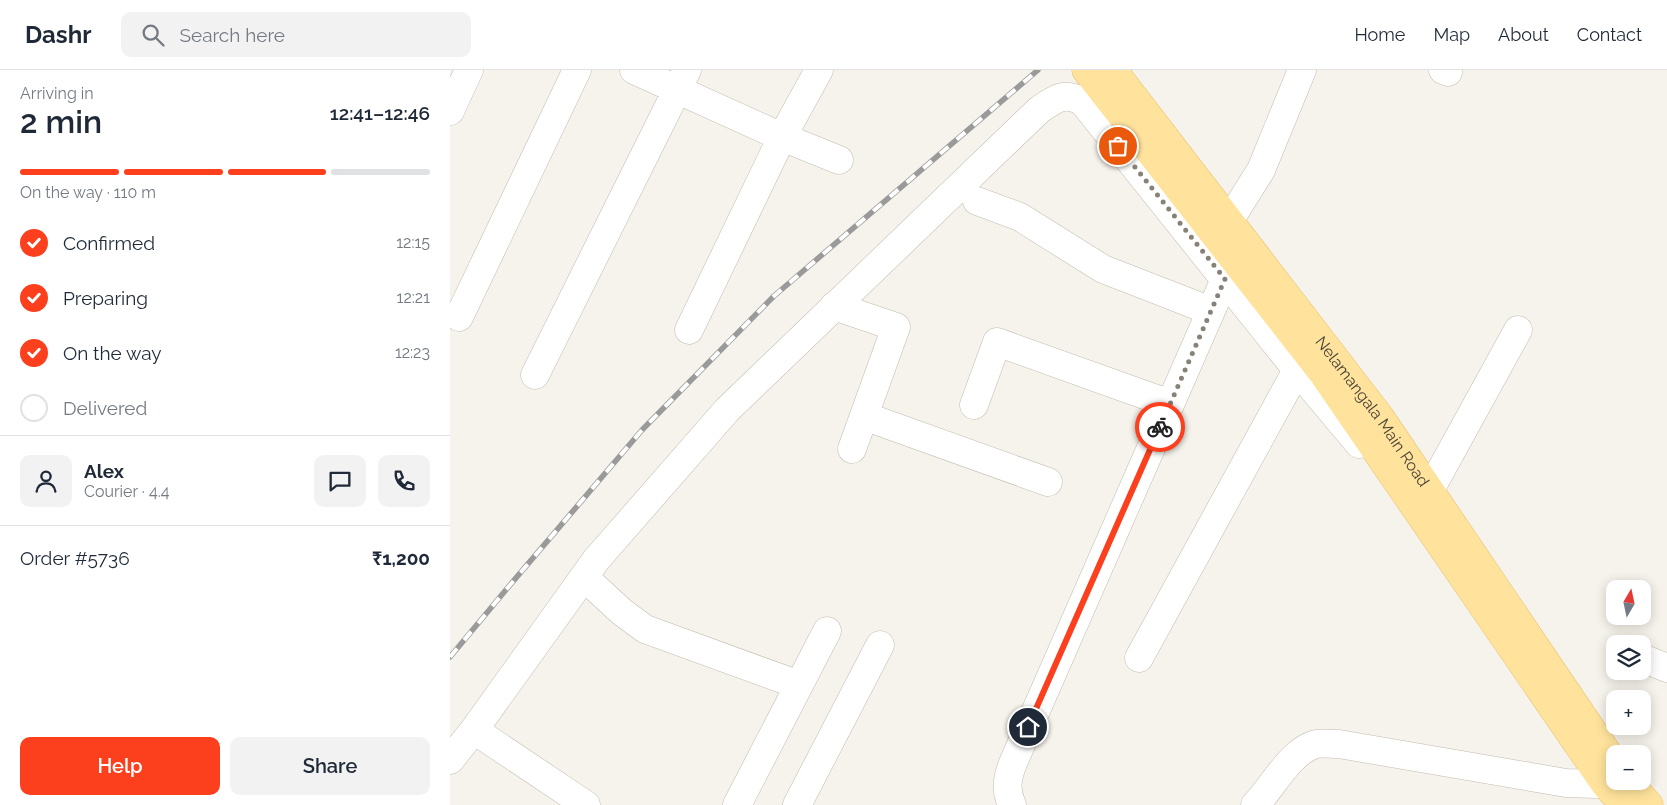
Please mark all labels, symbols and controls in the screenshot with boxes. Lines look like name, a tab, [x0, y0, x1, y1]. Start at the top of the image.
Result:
search box	[121, 12, 471, 57]
text: Dashr	[25, 20, 91, 49]
icon: search	[139, 21, 167, 49]
text: Search here	[179, 24, 285, 46]
text: Home	[1354, 24, 1405, 45]
text: Map	[1433, 24, 1470, 45]
text: About	[1498, 24, 1549, 45]
text: Contact	[1577, 24, 1642, 45]
text: Arriving in	[20, 84, 94, 103]
text: 12:41–12:46	[330, 102, 430, 124]
text: 2 min	[20, 103, 102, 140]
pin	[1097, 125, 1139, 167]
icon: bag	[1104, 132, 1132, 160]
text: On the way · 110 m	[20, 183, 156, 202]
icon: check	[20, 229, 48, 257]
text: Confirmed	[63, 232, 155, 254]
text: 12:15	[396, 233, 430, 252]
icon: check	[20, 284, 48, 312]
text: Preparing	[63, 287, 148, 309]
text: 12:21	[397, 288, 430, 307]
street label: Nelamangala Main Road	[1311, 333, 1433, 490]
icon: check	[20, 339, 48, 367]
text: On the way	[63, 342, 162, 364]
text: 12:23	[395, 343, 430, 362]
text: Delivered	[63, 397, 147, 419]
courier	[1135, 402, 1185, 452]
icon: bike	[1146, 413, 1174, 441]
button: person	[20, 455, 72, 507]
button: chat	[314, 455, 366, 507]
button: phone	[378, 455, 430, 507]
text: Alex	[84, 460, 124, 482]
text: Courier · 4.4	[84, 482, 169, 501]
text: Order #5736	[20, 547, 130, 569]
text: ₹1,200	[372, 547, 430, 569]
north arrow	[1606, 580, 1651, 625]
map controls	[1606, 580, 1651, 790]
button: layers	[1606, 635, 1651, 680]
button: +	[1606, 690, 1651, 735]
pin	[1007, 706, 1049, 748]
icon: home	[1014, 713, 1042, 741]
button: Help	[20, 737, 220, 795]
button: Share	[230, 737, 430, 795]
button: −	[1606, 745, 1651, 790]

